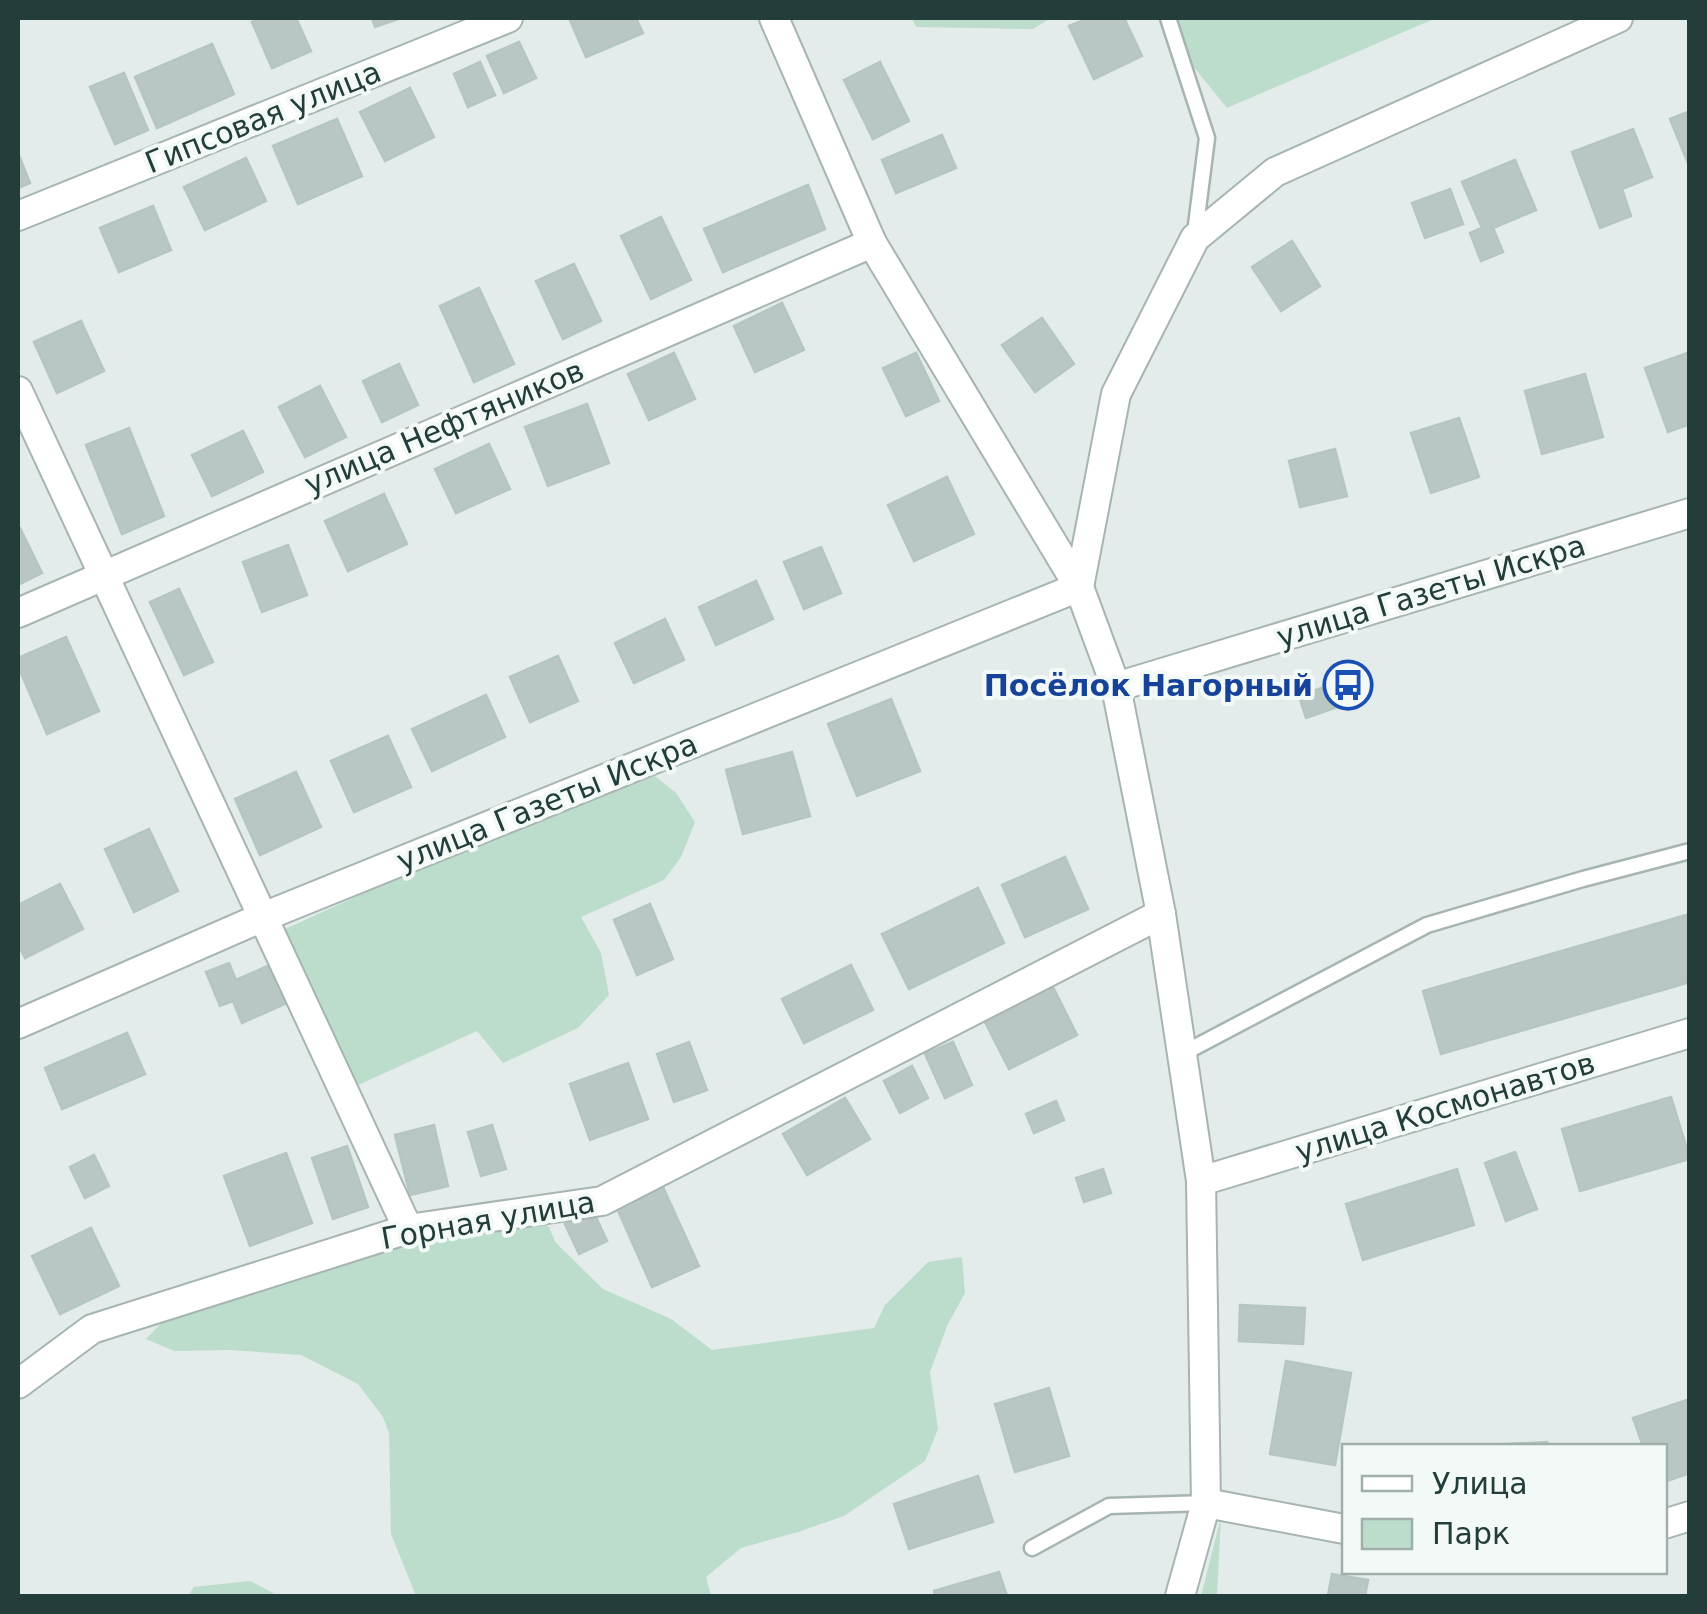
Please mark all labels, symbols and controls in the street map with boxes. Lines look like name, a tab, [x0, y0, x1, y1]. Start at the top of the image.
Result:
street label: Гипсовая улица	[140, 54, 386, 180]
street label: улица Нефтяников	[299, 352, 589, 502]
street label: улица Газеты Искра	[1272, 527, 1590, 655]
bus stop icon: Посёлок Нагорный	[1322, 659, 1374, 711]
place label: Посёлок Нагорный	[984, 668, 1313, 703]
street label: улица Газеты Искра	[392, 726, 702, 878]
street label: улица Космонавтов	[1291, 1045, 1599, 1169]
street label: Горная улица	[378, 1184, 598, 1256]
legend	[1342, 1444, 1667, 1574]
text: Улица	[1432, 1466, 1528, 1501]
text: Парк	[1432, 1516, 1510, 1551]

